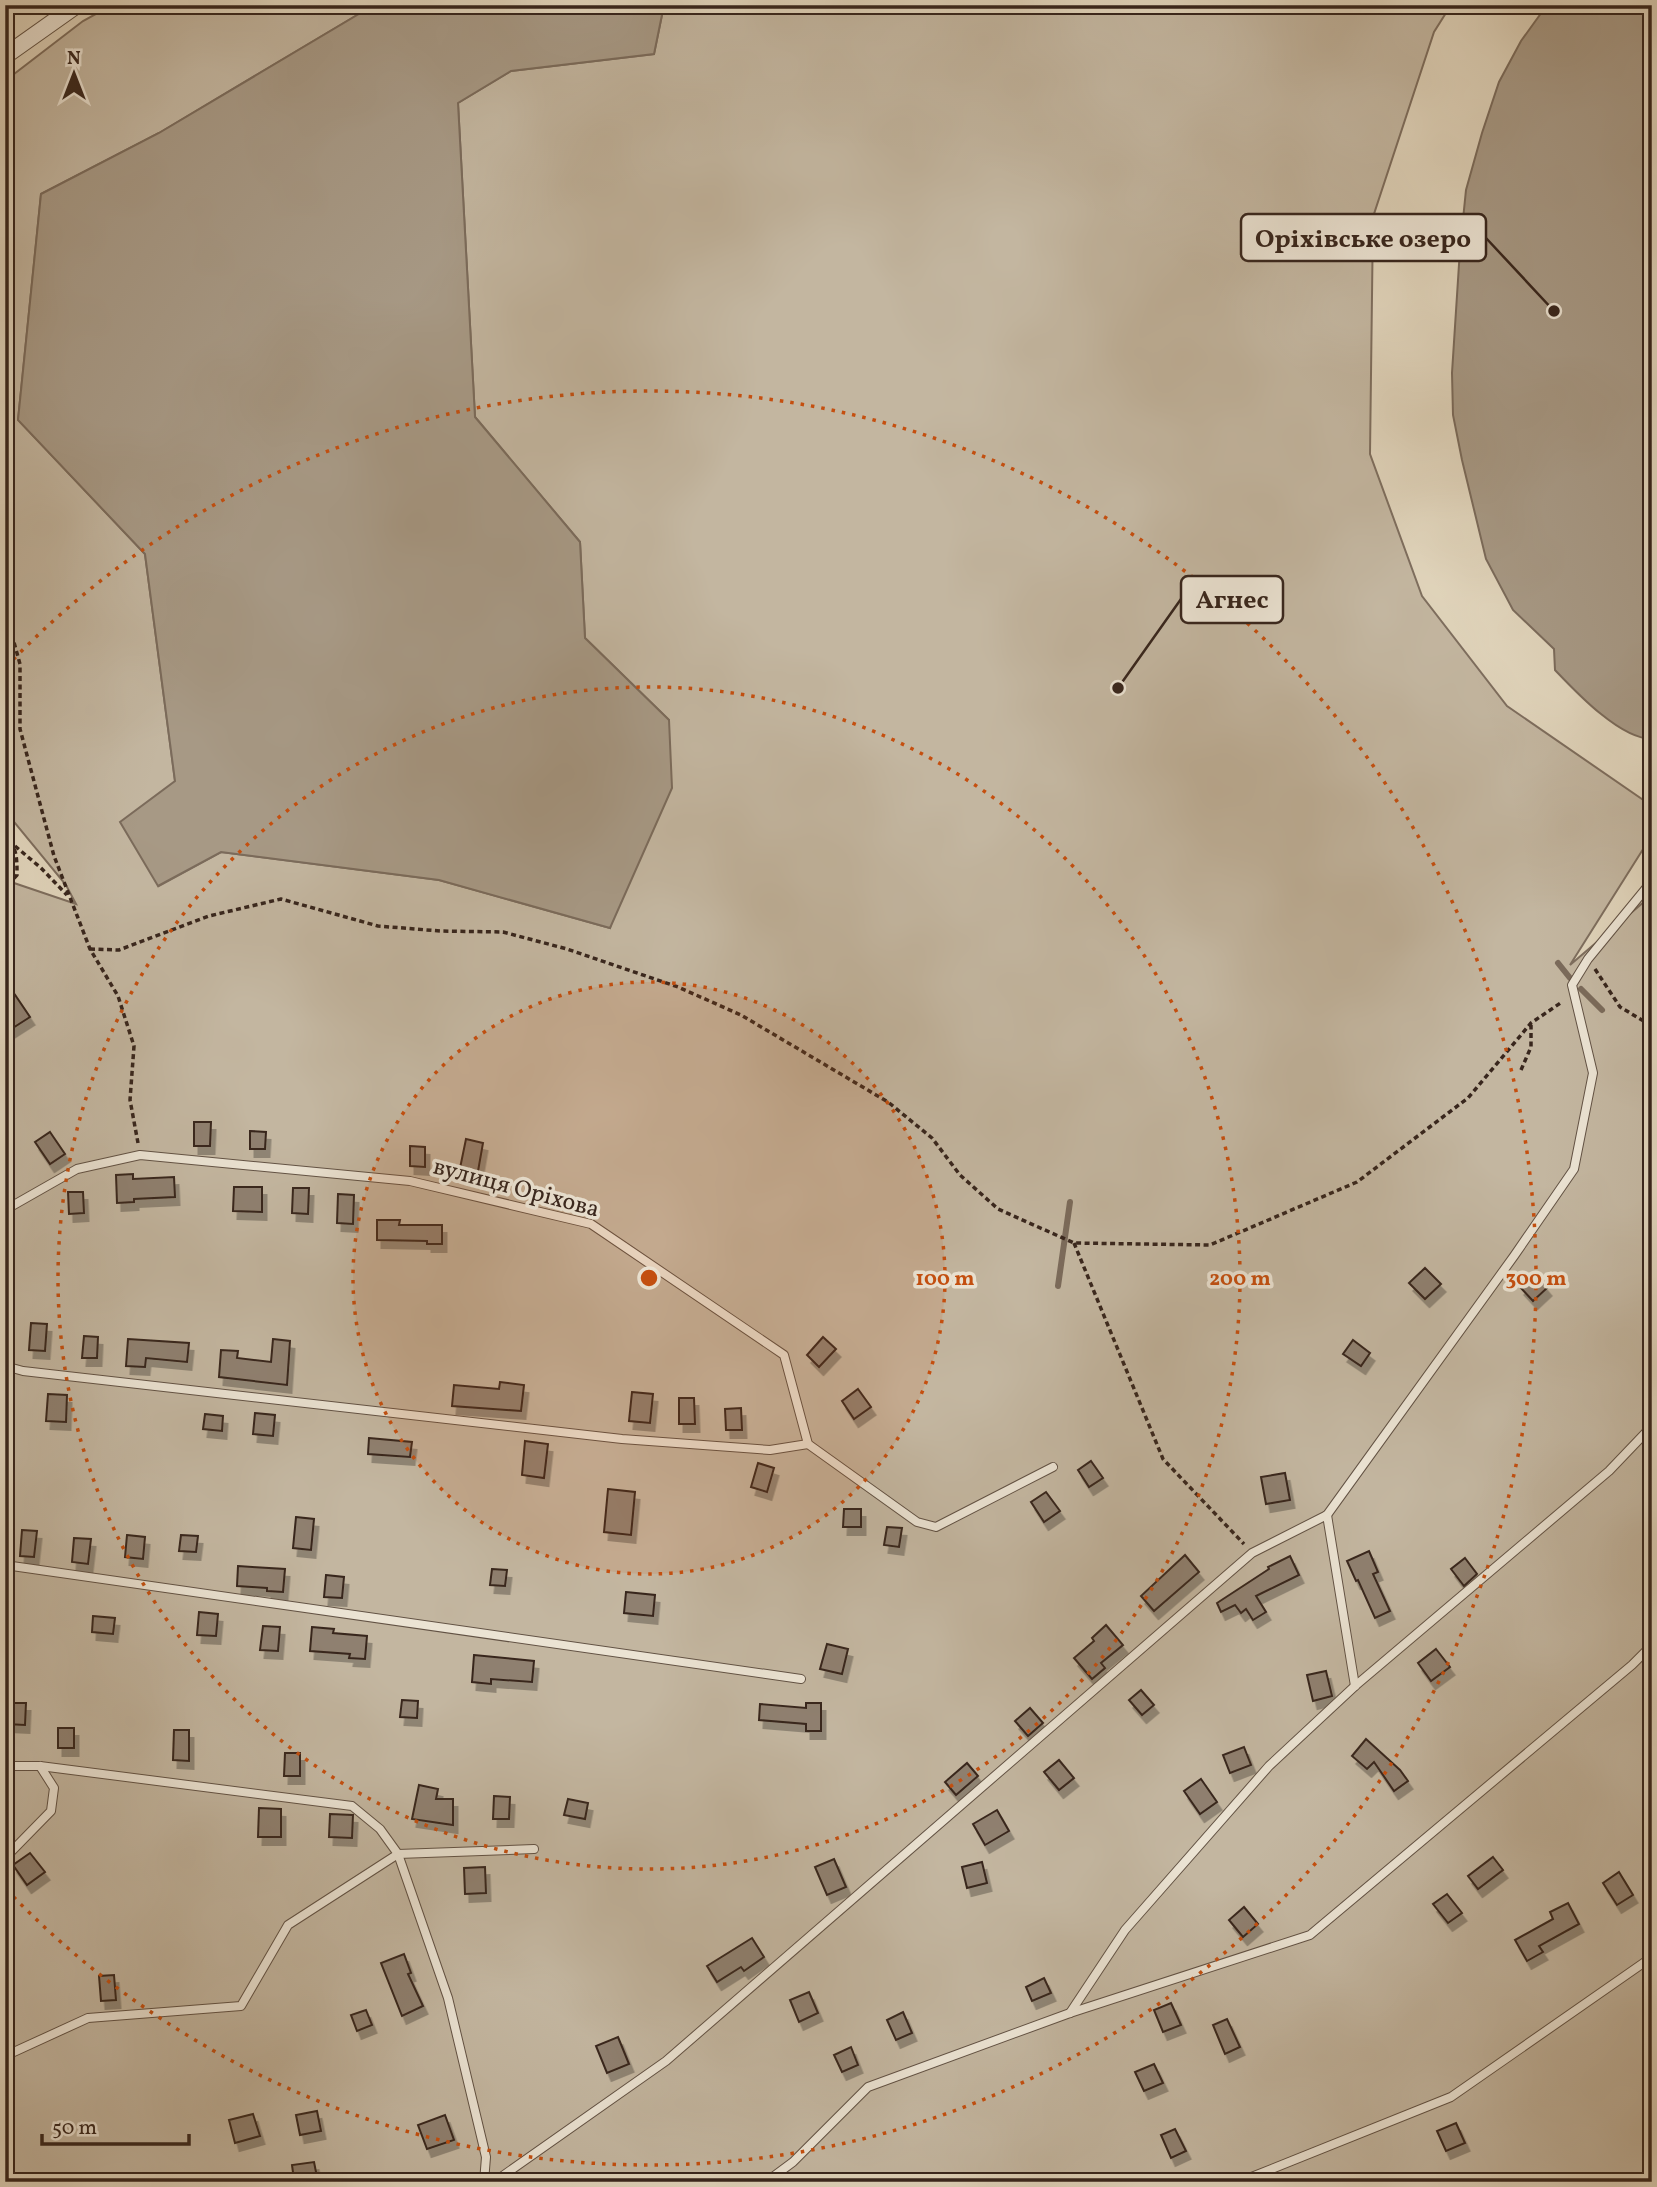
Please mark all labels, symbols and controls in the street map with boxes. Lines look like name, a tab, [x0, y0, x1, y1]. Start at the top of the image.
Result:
north arrow	[38, 38, 108, 108]
text: N	[67, 46, 81, 72]
callout: Оріхівське озеро	[1241, 214, 1486, 261]
text: Оріхівське озеро	[1255, 222, 1471, 258]
callout: Агнес	[1181, 576, 1283, 623]
text: Агнес	[1195, 583, 1269, 619]
street label: вулиця Оріхова	[429, 1150, 603, 1228]
text: 100 m	[915, 1265, 975, 1294]
text: 200 m	[1209, 1265, 1271, 1294]
text: 300 m	[1506, 1265, 1566, 1294]
centre of rings	[637, 1266, 661, 1290]
scale bar	[42, 2103, 189, 2147]
text: 50 m	[52, 2114, 97, 2143]

